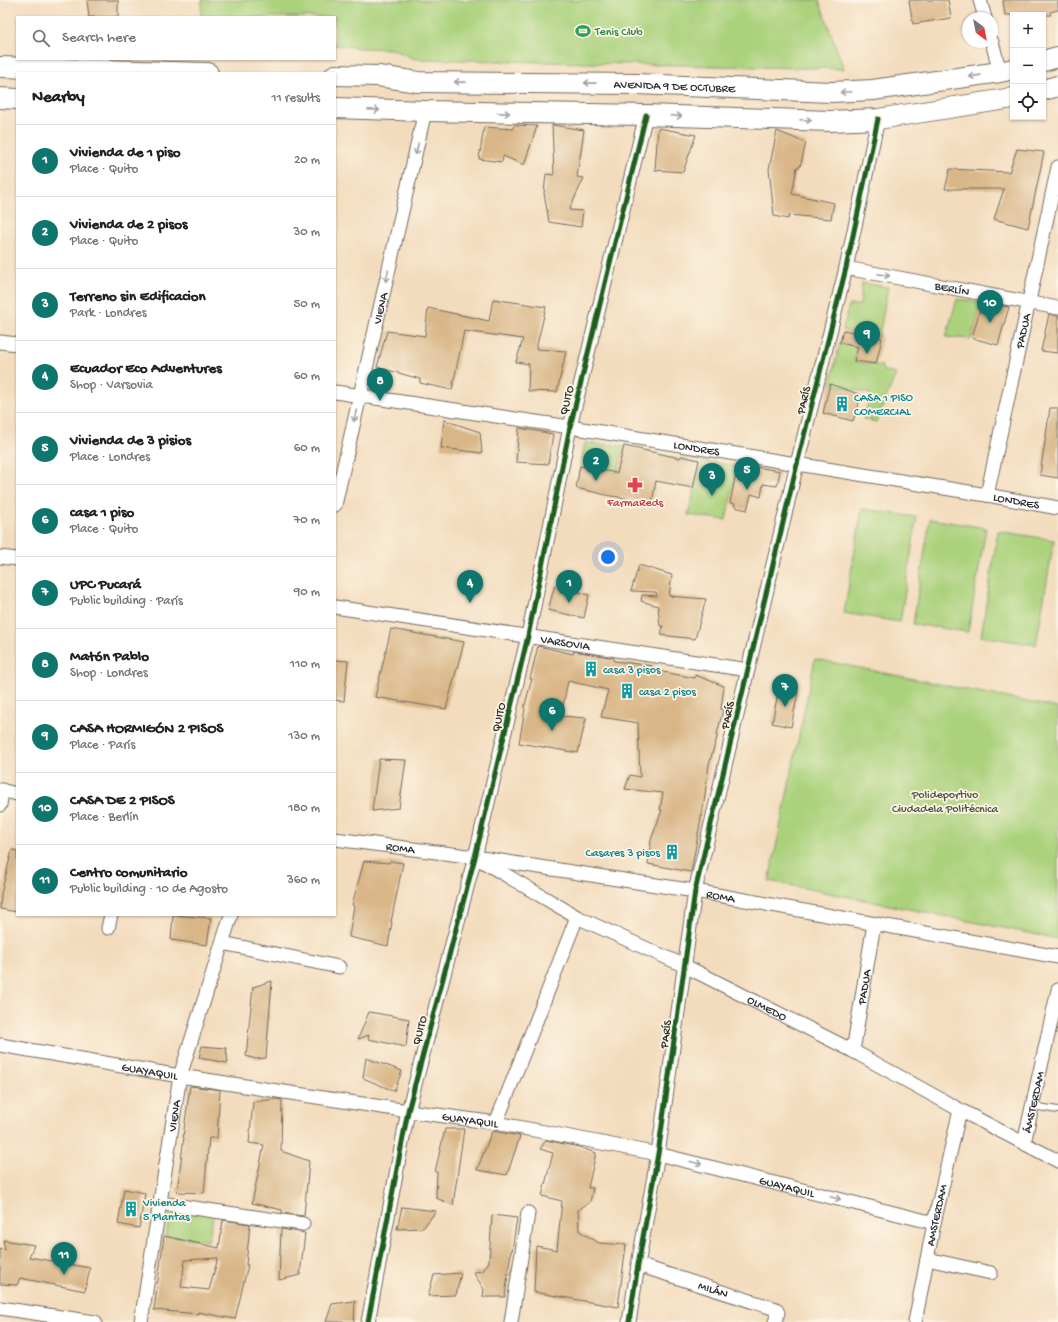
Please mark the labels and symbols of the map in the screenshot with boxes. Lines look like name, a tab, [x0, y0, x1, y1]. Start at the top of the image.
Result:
north arrow	[962, 12, 998, 48]
sports icon: Tenis Club	[574, 22, 592, 40]
place label: Tenis Club	[594, 26, 643, 40]
one-way arrow	[969, 72, 982, 80]
one-way arrow	[454, 78, 467, 86]
one-way arrow	[584, 79, 597, 87]
street label: AVENIDA 9 DE OCTUBRE	[613, 79, 736, 97]
one-way arrow	[840, 88, 853, 95]
one-way arrow	[367, 106, 380, 113]
one-way arrow	[497, 109, 510, 117]
one-way arrow	[669, 112, 682, 120]
one-way arrow	[799, 116, 812, 124]
one-way arrow	[412, 143, 420, 156]
one-way arrow	[383, 269, 391, 282]
one-way arrow	[877, 272, 890, 280]
street label: BERLÍN	[932, 280, 970, 300]
street label: VIENA	[371, 290, 393, 327]
pin: 10	[977, 290, 1003, 323]
street label: PADUA	[1014, 311, 1035, 351]
pin: 9	[854, 321, 880, 354]
pin: 8	[367, 368, 393, 401]
street label: QUITO	[558, 384, 578, 417]
street label: PARÍS	[794, 385, 815, 417]
place label: CASA 1 PISO COMERCIAL	[854, 392, 913, 420]
building icon: CASA 1 PISO COMERCIAL	[833, 395, 851, 413]
one-way arrow	[350, 410, 358, 423]
street label: LONDRES	[672, 439, 721, 460]
pin: 2	[583, 448, 609, 481]
pin: 5	[734, 457, 760, 490]
pin: 3	[699, 463, 725, 496]
pharmacy icon: FarmaReds	[626, 476, 644, 494]
street label: LONDRES	[992, 491, 1041, 514]
place label: FarmaReds	[606, 497, 664, 511]
your location	[598, 547, 618, 567]
pin: 4	[457, 570, 483, 603]
pin: 1	[556, 570, 582, 603]
street label: VARSOVIA	[539, 633, 591, 655]
building icon: casa 3 pisos	[582, 660, 600, 678]
place label: casa 3 pisos	[603, 664, 661, 678]
pin: 7	[772, 674, 798, 707]
building icon: casa 2 pisos	[618, 682, 636, 700]
place label: casa 2 pisos	[639, 686, 697, 700]
pin: 6	[539, 698, 565, 731]
street label: PARÍS	[719, 700, 739, 732]
street label: QUITO	[490, 701, 510, 734]
park label: Polideportivo Ciudadela Politécnica	[892, 789, 998, 817]
street label: ROMA	[385, 841, 416, 858]
building icon: Casares 3 pisos	[663, 843, 681, 861]
place label: Casares 3 pisos	[585, 847, 661, 861]
street label: ROMA	[705, 888, 737, 907]
street label: PADUA	[856, 968, 876, 1007]
street label: OLMEDO	[744, 994, 788, 1025]
street label: QUITO	[410, 1014, 432, 1047]
street label: PARÍS	[658, 1019, 676, 1050]
street label: GUAYAQUIL	[120, 1061, 179, 1085]
street label: ÁMSTERDAM	[1021, 1070, 1049, 1135]
street label: VIENA	[166, 1098, 185, 1134]
street label: GUAYAQUIL	[441, 1111, 499, 1132]
one-way arrow	[689, 1160, 702, 1168]
street label: GUAYAQUIL	[757, 1175, 816, 1202]
street label: AMSTERDAM	[925, 1183, 952, 1247]
one-way arrow	[829, 1195, 842, 1203]
place label: Vivienda 5 Plantas	[142, 1197, 190, 1225]
building icon: Vivienda 5 Plantas	[122, 1200, 140, 1218]
pin: 11	[51, 1242, 77, 1275]
street label: MILÁN	[696, 1280, 729, 1302]

